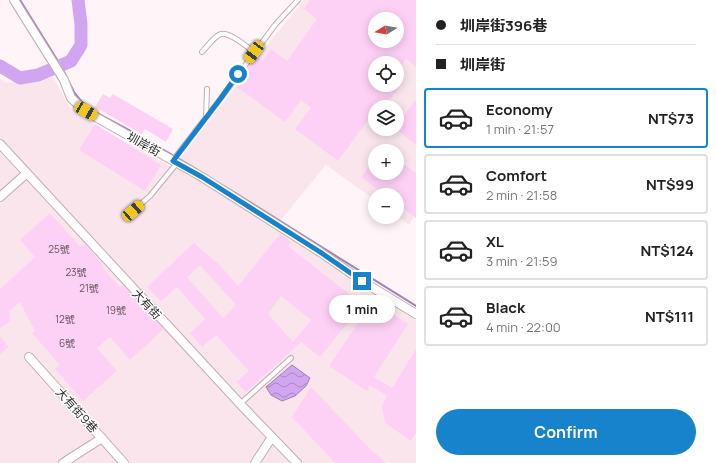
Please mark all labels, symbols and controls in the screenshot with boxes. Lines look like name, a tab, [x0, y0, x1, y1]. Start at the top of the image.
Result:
north arrow	[368, 12, 404, 48]
map controls	[368, 12, 404, 224]
text: 圳岸街396巷	[460, 15, 547, 36]
car	[242, 39, 266, 65]
text: 圳岸街	[460, 54, 505, 75]
button: locate	[368, 56, 404, 92]
route start	[229, 65, 247, 83]
text: Economy	[486, 99, 553, 120]
car	[73, 100, 99, 122]
button: layers	[368, 100, 404, 136]
icon: car	[438, 100, 474, 136]
text: NT$73	[648, 108, 694, 129]
text: 1 min · 21:57	[486, 120, 554, 138]
street label: 圳岸街	[124, 128, 164, 160]
button: +	[368, 144, 404, 180]
text: Comfort	[486, 165, 547, 186]
icon: car	[438, 166, 474, 202]
text: NT$99	[646, 174, 694, 195]
text: 2 min · 21:58	[486, 186, 557, 204]
button: −	[368, 188, 404, 224]
car	[120, 199, 146, 223]
text: XL	[486, 231, 504, 252]
icon: car	[438, 232, 474, 268]
text: NT$124	[640, 240, 694, 261]
house number: 25號	[48, 242, 70, 256]
text: 3 min · 21:59	[486, 252, 558, 270]
house number: 23號	[65, 265, 87, 279]
route end	[353, 272, 371, 290]
house number: 21號	[79, 281, 99, 295]
street label: 大有街	[129, 285, 165, 323]
callout: 1 min	[329, 295, 395, 323]
text: Black	[486, 297, 525, 318]
icon: car	[438, 298, 474, 334]
text: 1 min	[346, 300, 378, 318]
house number: 19號	[106, 303, 126, 317]
text: NT$111	[645, 306, 694, 327]
house number: 12號	[55, 312, 75, 326]
text: 4 min · 22:00	[486, 318, 561, 336]
house number: 6號	[59, 336, 75, 350]
street label: 大有街9巷	[52, 384, 102, 436]
button: Confirm	[436, 409, 696, 455]

